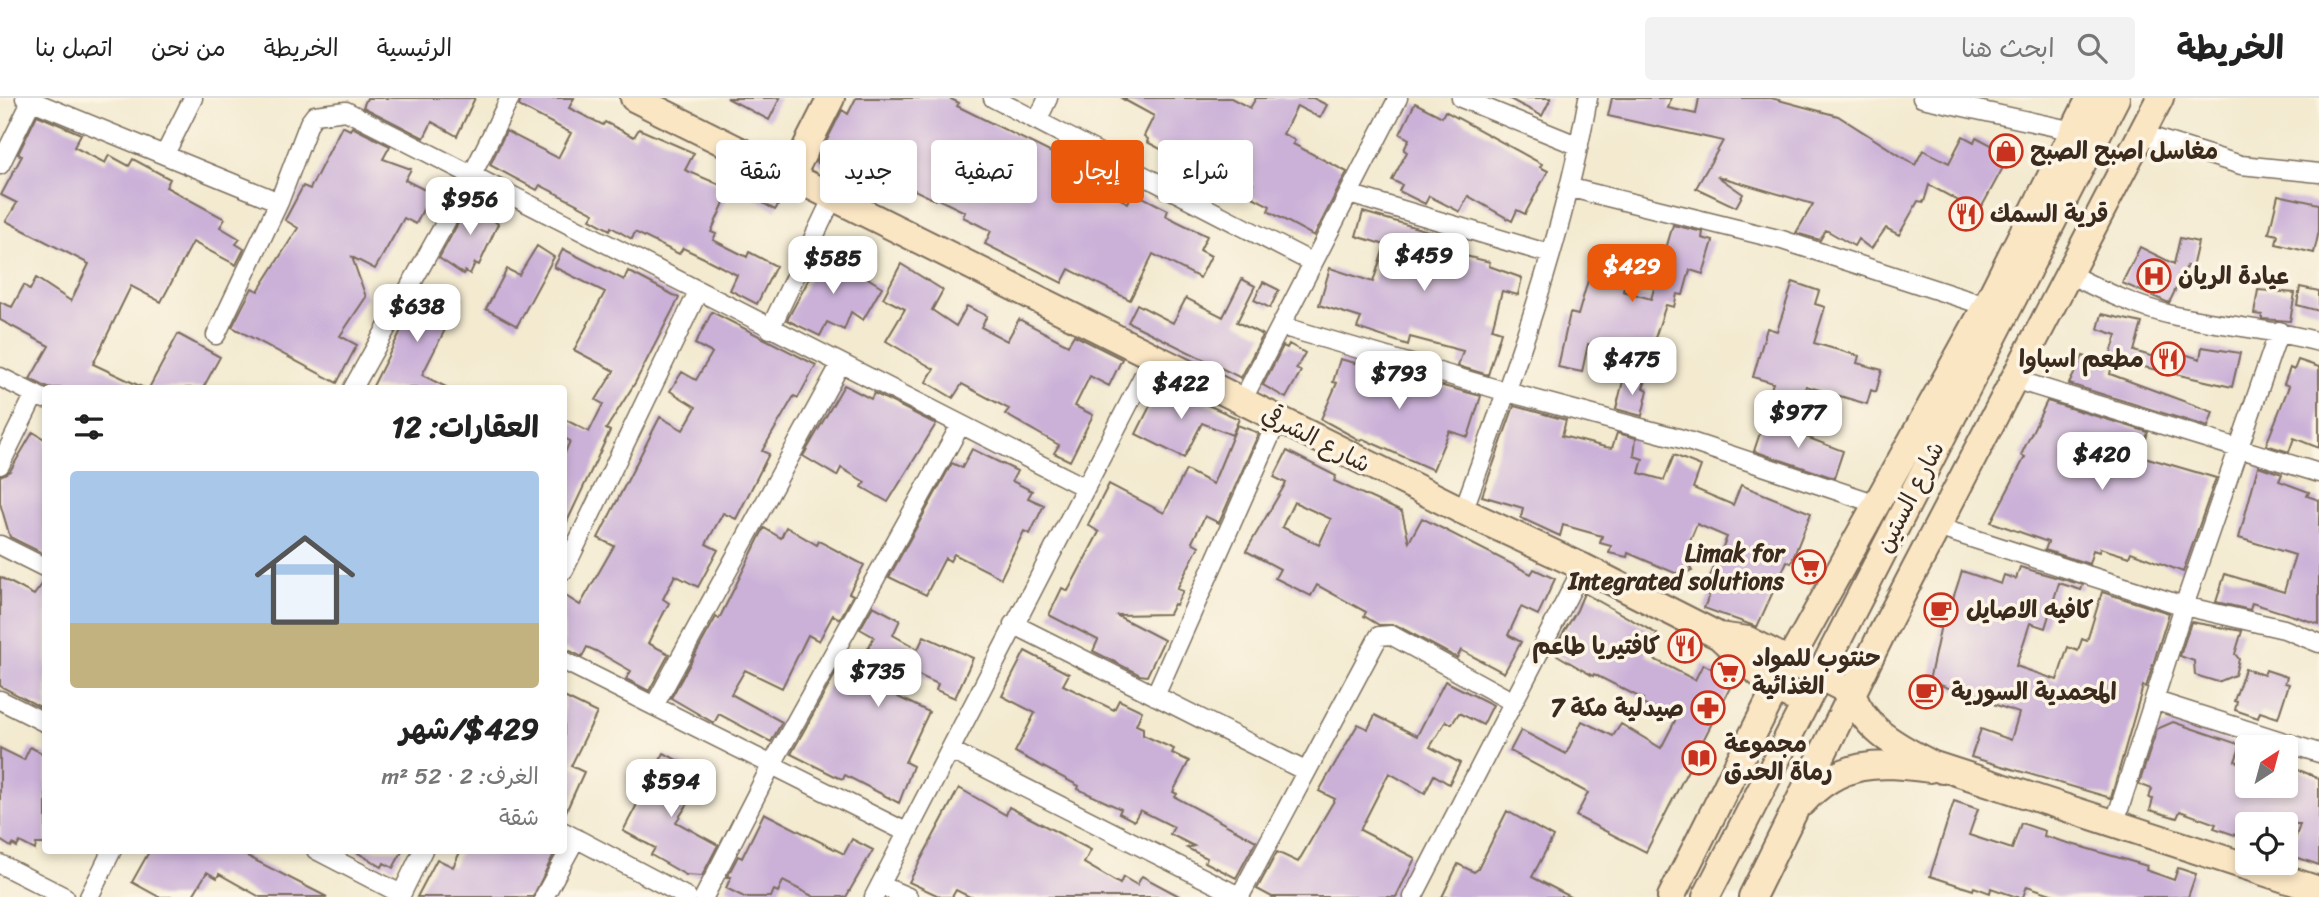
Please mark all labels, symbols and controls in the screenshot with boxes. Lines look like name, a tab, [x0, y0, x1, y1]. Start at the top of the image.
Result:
search box	[1645, 17, 2135, 80]
text: الخريطة	[2177, 19, 2284, 77]
text: ابحث هنا	[1961, 25, 2055, 71]
text: اتصل بنا	[35, 27, 113, 69]
text: من نحن	[151, 27, 226, 69]
text: الخريطة	[264, 27, 339, 69]
text: الرئيسية	[377, 27, 452, 69]
icon: search	[2073, 29, 2111, 67]
place label: مغاسل اصبح الصبح	[2030, 130, 2218, 172]
shop icon: مغاسل اصبح الصبح	[1987, 132, 2025, 170]
chip: شقة	[716, 140, 806, 203]
chip: جديد	[820, 140, 917, 203]
chip: تصفية	[931, 140, 1037, 203]
chip: إيجار	[1051, 140, 1144, 203]
chip: شراء	[1158, 140, 1253, 203]
pin: $956	[429, 178, 511, 237]
text: $956	[442, 179, 498, 220]
place label: قرية السمك	[1990, 193, 2109, 235]
restaurant icon: قرية السمك	[1947, 195, 1985, 233]
pin: $459	[1383, 234, 1465, 293]
text: $459	[1395, 235, 1453, 276]
pin: $585	[792, 236, 874, 296]
text: $585	[804, 238, 862, 279]
pin: $429	[1591, 244, 1673, 304]
text: $429	[1603, 246, 1661, 287]
place label: عيادة الريان	[2178, 255, 2289, 297]
hospital icon: عيادة الريان	[2135, 257, 2173, 295]
pin: $638	[376, 285, 458, 344]
text: $638	[389, 286, 445, 327]
pin: $475	[1591, 338, 1673, 397]
place label: مطعم اسباوا	[2019, 338, 2144, 380]
text: $475	[1603, 339, 1661, 380]
restaurant icon: مطعم اسباوا	[2149, 340, 2187, 378]
pin: $793	[1358, 352, 1440, 411]
text: $793	[1371, 353, 1427, 394]
pin: $422	[1140, 362, 1222, 421]
text: $422	[1153, 363, 1209, 404]
pin: $977	[1757, 390, 1839, 450]
text: $977	[1770, 392, 1826, 433]
street label: شارع الشرقي	[1254, 393, 1378, 485]
text: العقارات: 12	[391, 400, 539, 454]
icon: filters	[70, 408, 108, 446]
pin: $420	[2061, 432, 2143, 492]
street label: شارع الستين	[1864, 433, 1956, 561]
text: $420	[2073, 434, 2131, 475]
icon: home	[242, 517, 368, 643]
place label: Limak for Integrated solutions	[1566, 532, 1786, 602]
supermarket icon: Limak for Integrated solutions	[1790, 548, 1828, 586]
place label: كافيه الاصايل	[1966, 589, 2094, 631]
cafe icon: كافيه الاصايل	[1922, 591, 1960, 629]
place label: كافتيريا طاعم	[1532, 625, 1660, 667]
restaurant icon: كافتيريا طاعم	[1666, 627, 1704, 665]
place label: حنتوب للمواد الغذائية	[1752, 637, 1881, 707]
pin: $735	[837, 650, 919, 709]
text: $735	[850, 651, 906, 692]
supermarket icon: حنتوب للمواد الغذائية	[1709, 653, 1747, 691]
place label: المحمدية السورية	[1951, 671, 2117, 713]
cafe icon: المحمدية السورية	[1907, 673, 1945, 711]
place label: صيدلية مكة 7	[1551, 687, 1684, 729]
pharmacy icon: صيدلية مكة 7	[1689, 689, 1727, 727]
text: $429/شهر	[400, 702, 539, 756]
place label: مجموعة رماة الحدق	[1724, 723, 1833, 793]
north arrow	[2235, 735, 2298, 798]
map controls	[2235, 735, 2298, 875]
library icon: مجموعة رماة الحدق	[1680, 739, 1718, 777]
text: الغرف: 2 · 52 m²	[382, 756, 539, 797]
pin: $594	[630, 760, 712, 819]
text: $594	[642, 761, 700, 802]
text: شقة	[499, 797, 539, 838]
button: locate	[2235, 812, 2298, 875]

